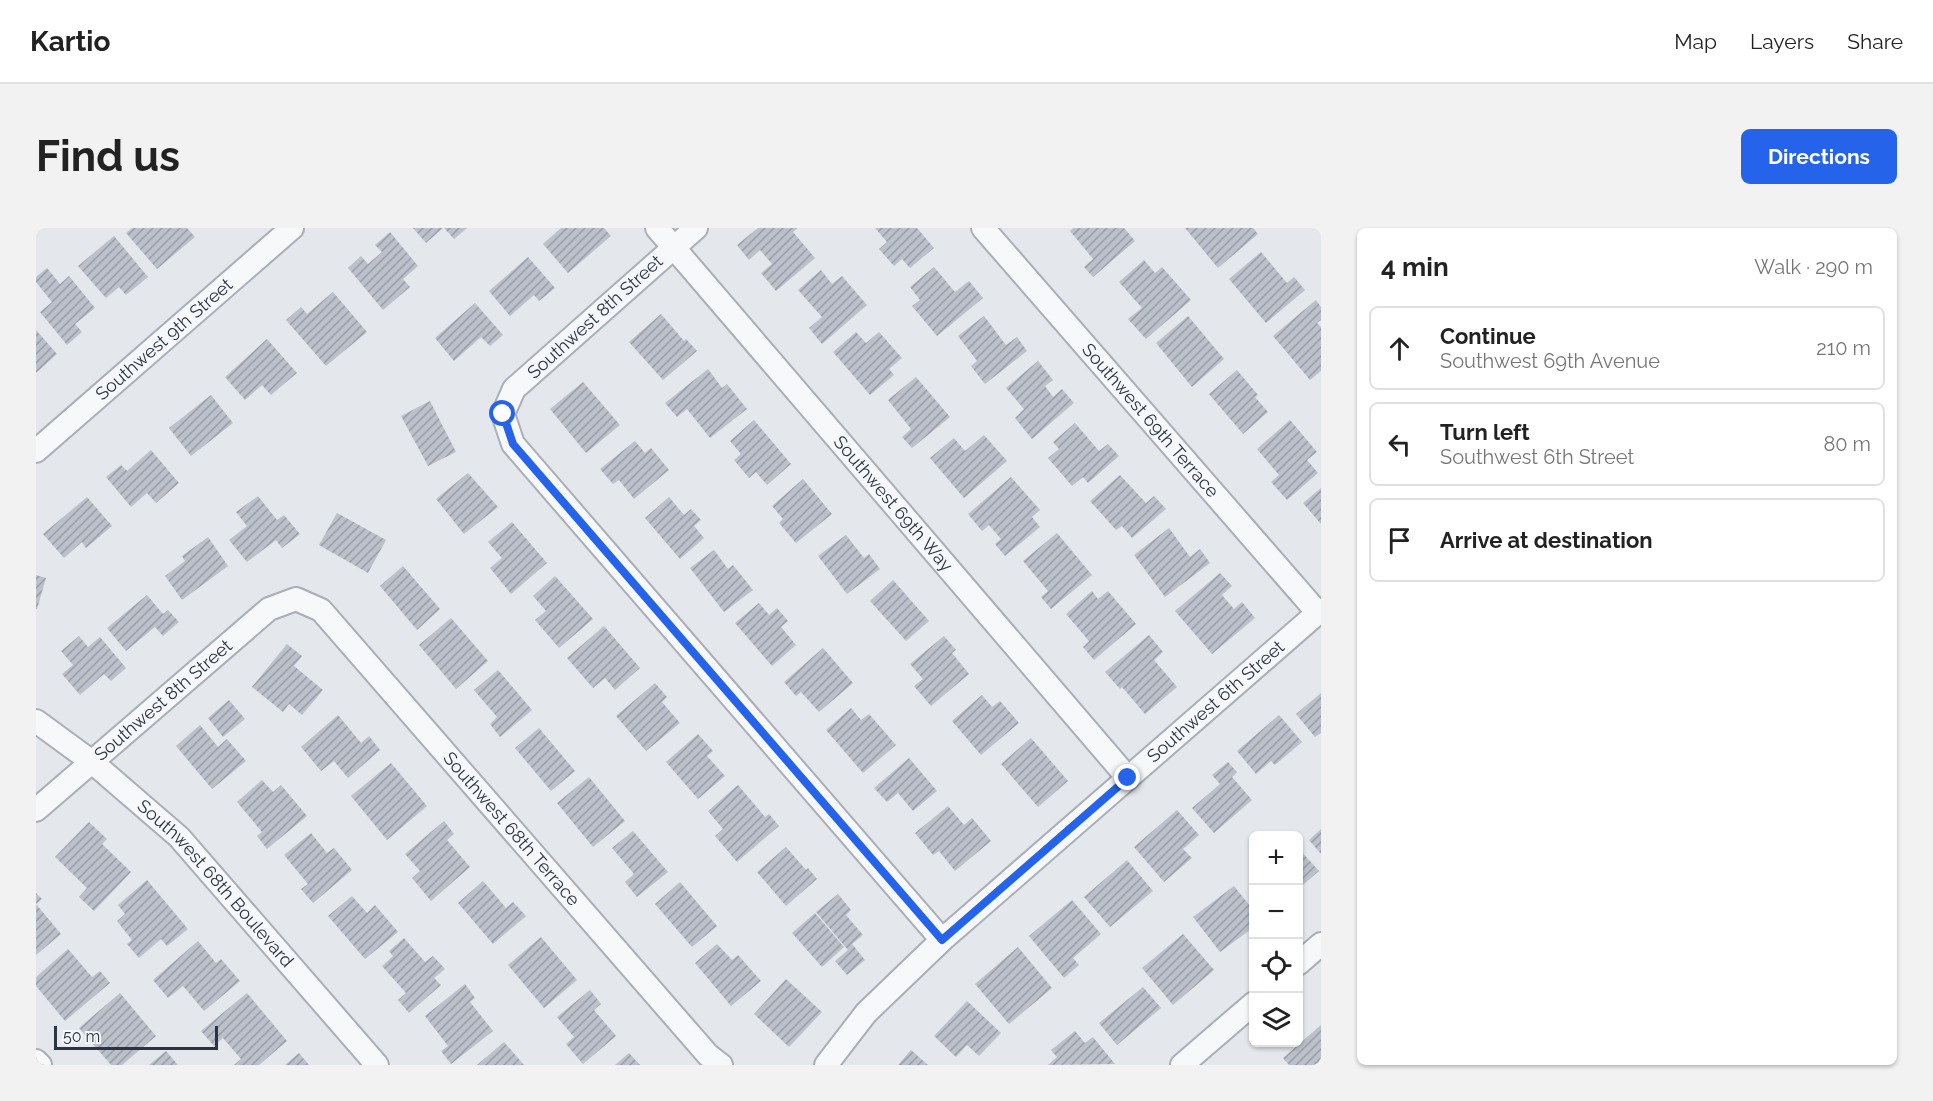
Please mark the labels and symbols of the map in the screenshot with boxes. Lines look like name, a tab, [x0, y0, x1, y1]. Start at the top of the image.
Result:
street label: Southwest 8th Street	[523, 250, 667, 383]
street label: Southwest 9th Street	[91, 274, 237, 404]
street label: Southwest 69th Terrace	[1078, 339, 1224, 502]
route start	[489, 400, 515, 426]
street label: Southwest 69th Way	[830, 431, 958, 576]
street label: Southwest 8th Street	[90, 635, 236, 765]
street label: Southwest 6th Street	[1143, 636, 1288, 767]
street label: Southwest 68th Terrace	[439, 747, 585, 910]
route end	[1114, 764, 1140, 790]
street label: Southwest 68th Boulevard	[133, 795, 298, 971]
scale bar	[54, 1023, 218, 1050]

